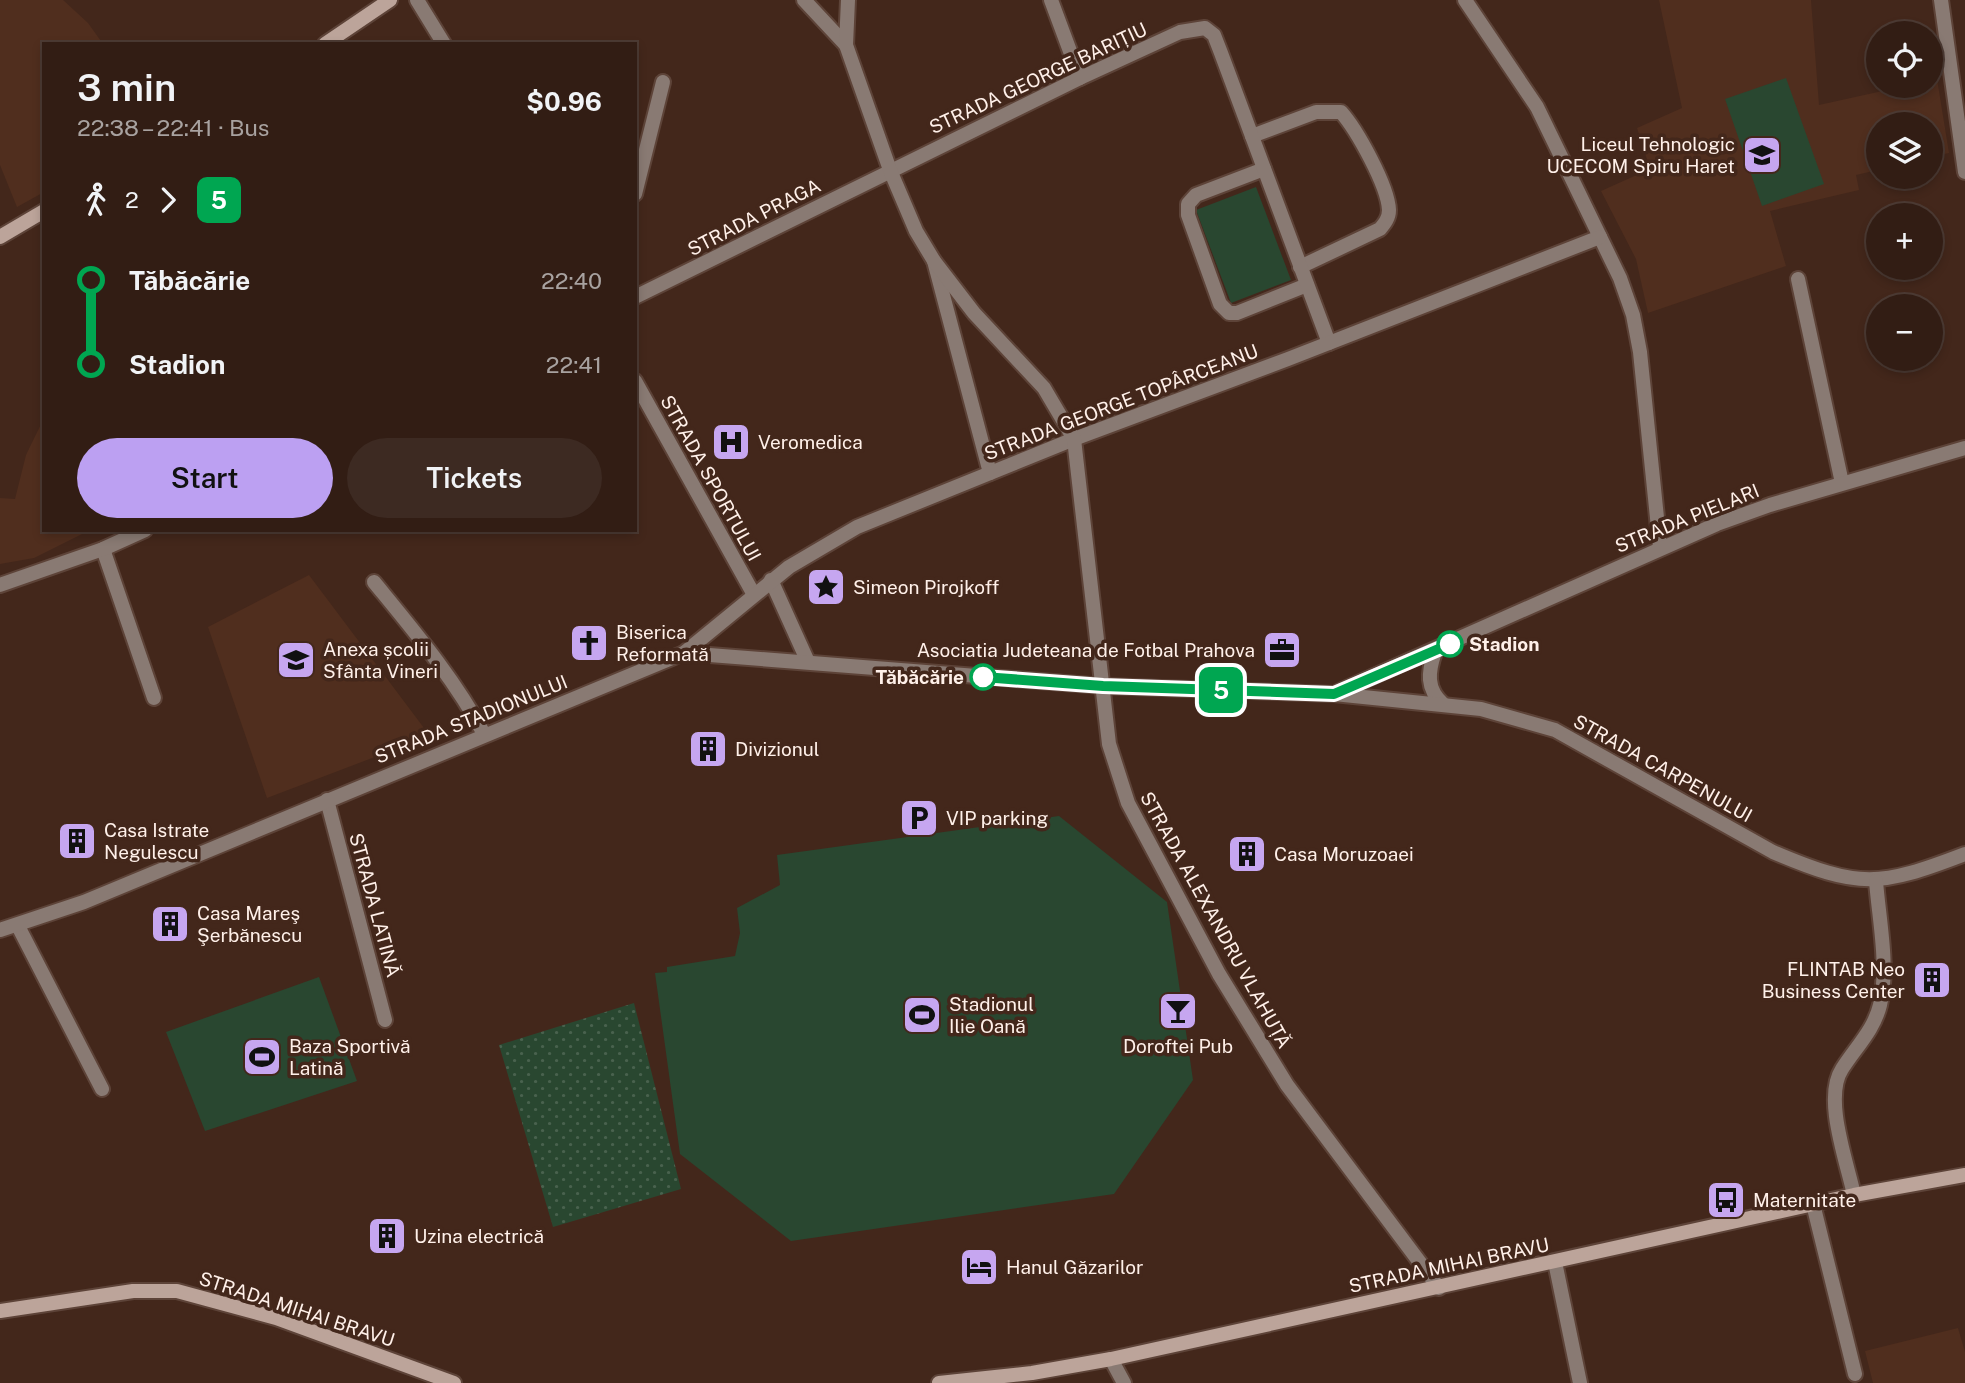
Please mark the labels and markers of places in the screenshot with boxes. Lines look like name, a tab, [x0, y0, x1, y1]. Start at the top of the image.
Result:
place label: Liceul Tehnologic UCECOM Spiru Haret	[1546, 133, 1735, 177]
school or university icon: Liceul Tehnologic UCECOM Spiru Haret	[1741, 134, 1783, 176]
hospital icon: Veromedica	[710, 421, 752, 463]
place label: Veromedica	[758, 431, 863, 453]
place icon: Simeon Pirojkoff	[805, 566, 847, 608]
place label: Simeon Pirojkoff	[853, 576, 999, 598]
place label: Biserica Reformată	[616, 621, 709, 665]
church icon: Biserica Reformată	[568, 622, 610, 664]
office icon: Asociatia Judeteana de Fotbal Prahova	[1261, 629, 1303, 671]
marker: Stadion	[1437, 631, 1463, 657]
place label: Stadion	[1469, 633, 1539, 655]
place label: Anexa școlii Sfânta Vineri	[323, 638, 438, 682]
school or university icon: Anexa școlii Sfânta Vineri	[275, 639, 317, 681]
place label: Asociatia Judeteana de Fotbal Prahova	[917, 639, 1255, 661]
marker: Tăbăcărie	[970, 664, 996, 690]
place label: Tăbăcărie	[875, 666, 964, 688]
building icon: Divizionul	[687, 728, 729, 770]
place label: Divizionul	[735, 738, 820, 760]
parking icon: VIP parking	[898, 797, 940, 839]
place label: VIP parking	[946, 807, 1048, 829]
place label: Casa Istrate Negulescu	[104, 819, 209, 863]
building icon: Casa Istrate Negulescu	[56, 820, 98, 862]
building icon: Casa Moruzoaei	[1226, 833, 1268, 875]
place label: Casa Moruzoaei	[1274, 843, 1414, 865]
place label: Casa Mareş Şerbănescu	[197, 902, 302, 946]
building icon: Casa Mareş Şerbănescu	[149, 903, 191, 945]
place label: FLINTAB Neo Business Center	[1762, 958, 1905, 1002]
building icon: FLINTAB Neo Business Center	[1911, 959, 1953, 1001]
bar icon: Doroftei Pub	[1157, 990, 1199, 1032]
place label: Stadionul Ilie Oană	[949, 993, 1034, 1037]
sports icon: Stadionul Ilie Oană	[901, 994, 943, 1036]
place label: Baza Sportivă Latină	[289, 1035, 410, 1079]
place label: Doroftei Pub	[1123, 1035, 1233, 1057]
sports icon: Baza Sportivă Latină	[241, 1036, 283, 1078]
bus stop icon: Maternitate	[1705, 1179, 1747, 1221]
place label: Maternitate	[1753, 1189, 1856, 1211]
building icon: Uzina electrică	[366, 1215, 408, 1257]
place label: Uzina electrică	[414, 1225, 544, 1247]
hotel icon: Hanul Găzarilor	[958, 1246, 1000, 1288]
place label: Hanul Găzarilor	[1006, 1256, 1143, 1278]

